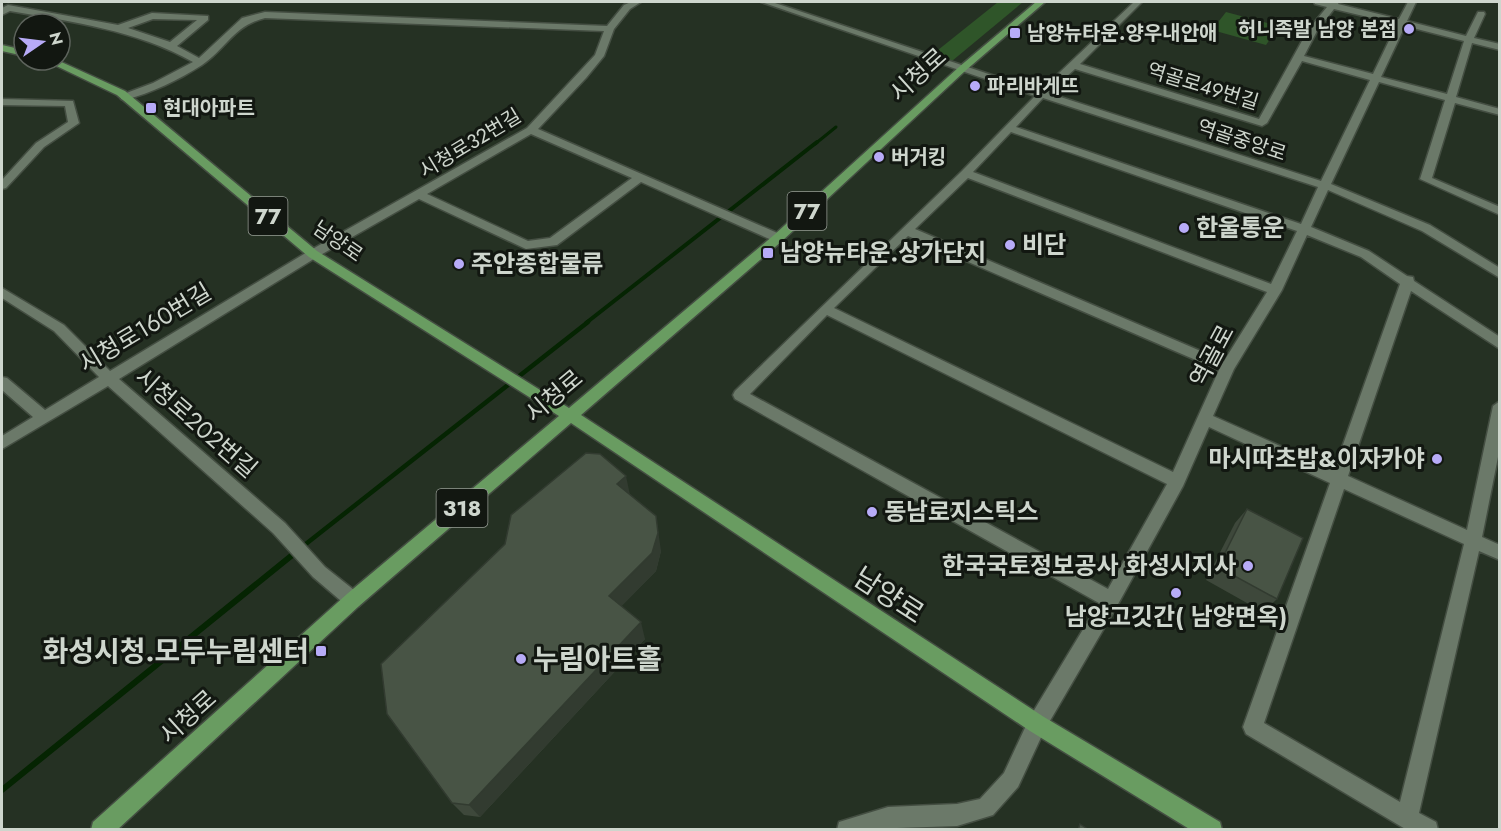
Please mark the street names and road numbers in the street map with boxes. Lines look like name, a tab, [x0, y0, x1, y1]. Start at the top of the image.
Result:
street label: 시청로	[881, 39, 954, 110]
street label: 역골로49번길	[1144, 56, 1262, 117]
street label: 시청로32번길	[414, 102, 527, 185]
street label: 역골중앙로	[1194, 112, 1290, 168]
road number: 77	[788, 192, 826, 230]
road number: 77	[248, 197, 288, 235]
street label: 남양로	[307, 214, 369, 269]
street label: 시청로160번길	[72, 274, 218, 381]
street label: 역골로	[1181, 318, 1243, 393]
street label: 시청로202번길	[127, 360, 265, 486]
street label: 시청로	[517, 361, 590, 430]
road number: 318	[436, 489, 488, 527]
street label: 남양로	[845, 557, 932, 634]
street label: 시청로	[151, 681, 224, 752]

